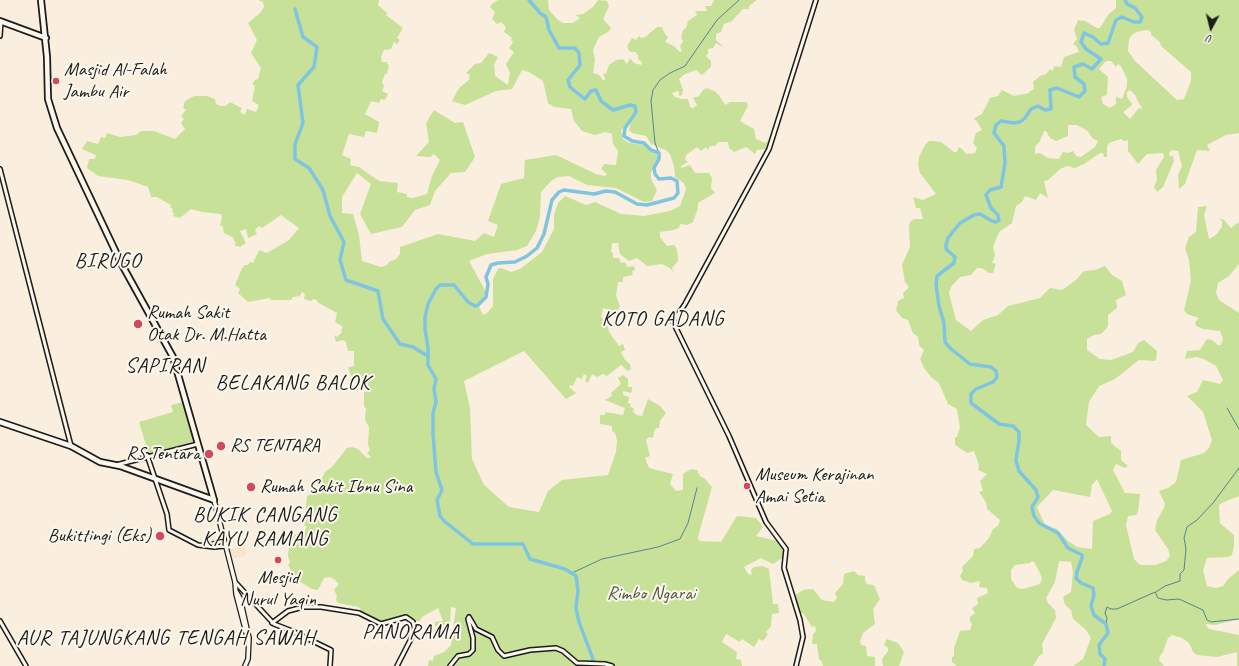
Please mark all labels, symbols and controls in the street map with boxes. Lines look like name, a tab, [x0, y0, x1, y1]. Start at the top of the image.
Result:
north arrow	[1191, 8, 1231, 48]
text: U	[1206, 33, 1213, 47]
place label: Masjid Al-Falah Jambu Air	[64, 59, 167, 103]
marker: Masjid Al-Falah Jambu Air	[51, 76, 61, 86]
district label: BIRUGO	[75, 248, 141, 274]
place label: Rumah Sakit Otak Dr. M.Hatta	[147, 302, 266, 346]
district label: KOTO GADANG	[603, 306, 723, 332]
marker: Rumah Sakit Otak Dr. M.Hatta	[132, 318, 144, 330]
district label: SAPIRAN	[126, 353, 204, 379]
district label: BELAKANG BALOK	[216, 370, 370, 396]
place label: RS TENTARA	[230, 435, 320, 457]
marker: RS TENTARA	[215, 440, 227, 452]
place label: RS Tentara	[126, 443, 200, 465]
marker: RS Tentara	[203, 448, 215, 460]
place label: Museum Kerajinan Amai Setia	[755, 464, 874, 508]
place label: Rumah Sakit Ibnu Sina	[260, 476, 412, 498]
marker: Rumah Sakit Ibnu Sina	[245, 481, 257, 493]
marker: Museum Kerajinan Amai Setia	[742, 481, 752, 491]
district label: BUKIK CANGANG KAYU RAMANG	[193, 502, 337, 552]
place label: Bukittingi (Eks)	[48, 525, 151, 547]
marker: Bukittingi (Eks)	[154, 530, 166, 542]
marker: Mesjid Nurul Yaqin	[273, 555, 283, 565]
place label: Mesjid Nurul Yaqin	[240, 567, 316, 611]
park label: Rimbo Ngarai	[607, 583, 695, 605]
district label: PANORAMA	[363, 619, 459, 645]
district label: AUR TAJUNGKANG TENGAH SAWAH	[18, 625, 314, 651]

